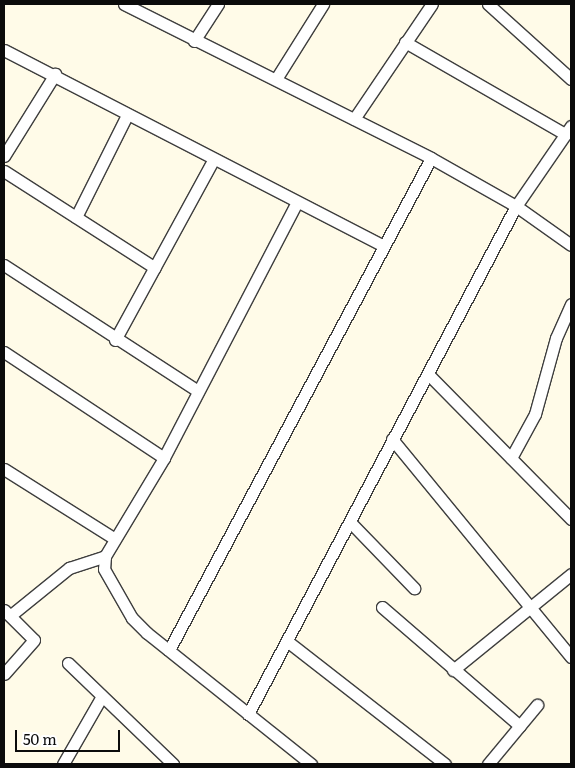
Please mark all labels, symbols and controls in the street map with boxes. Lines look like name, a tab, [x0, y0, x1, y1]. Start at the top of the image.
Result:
scale bar	[18, 720, 122, 752]
text: 50 m	[23, 727, 57, 750]

